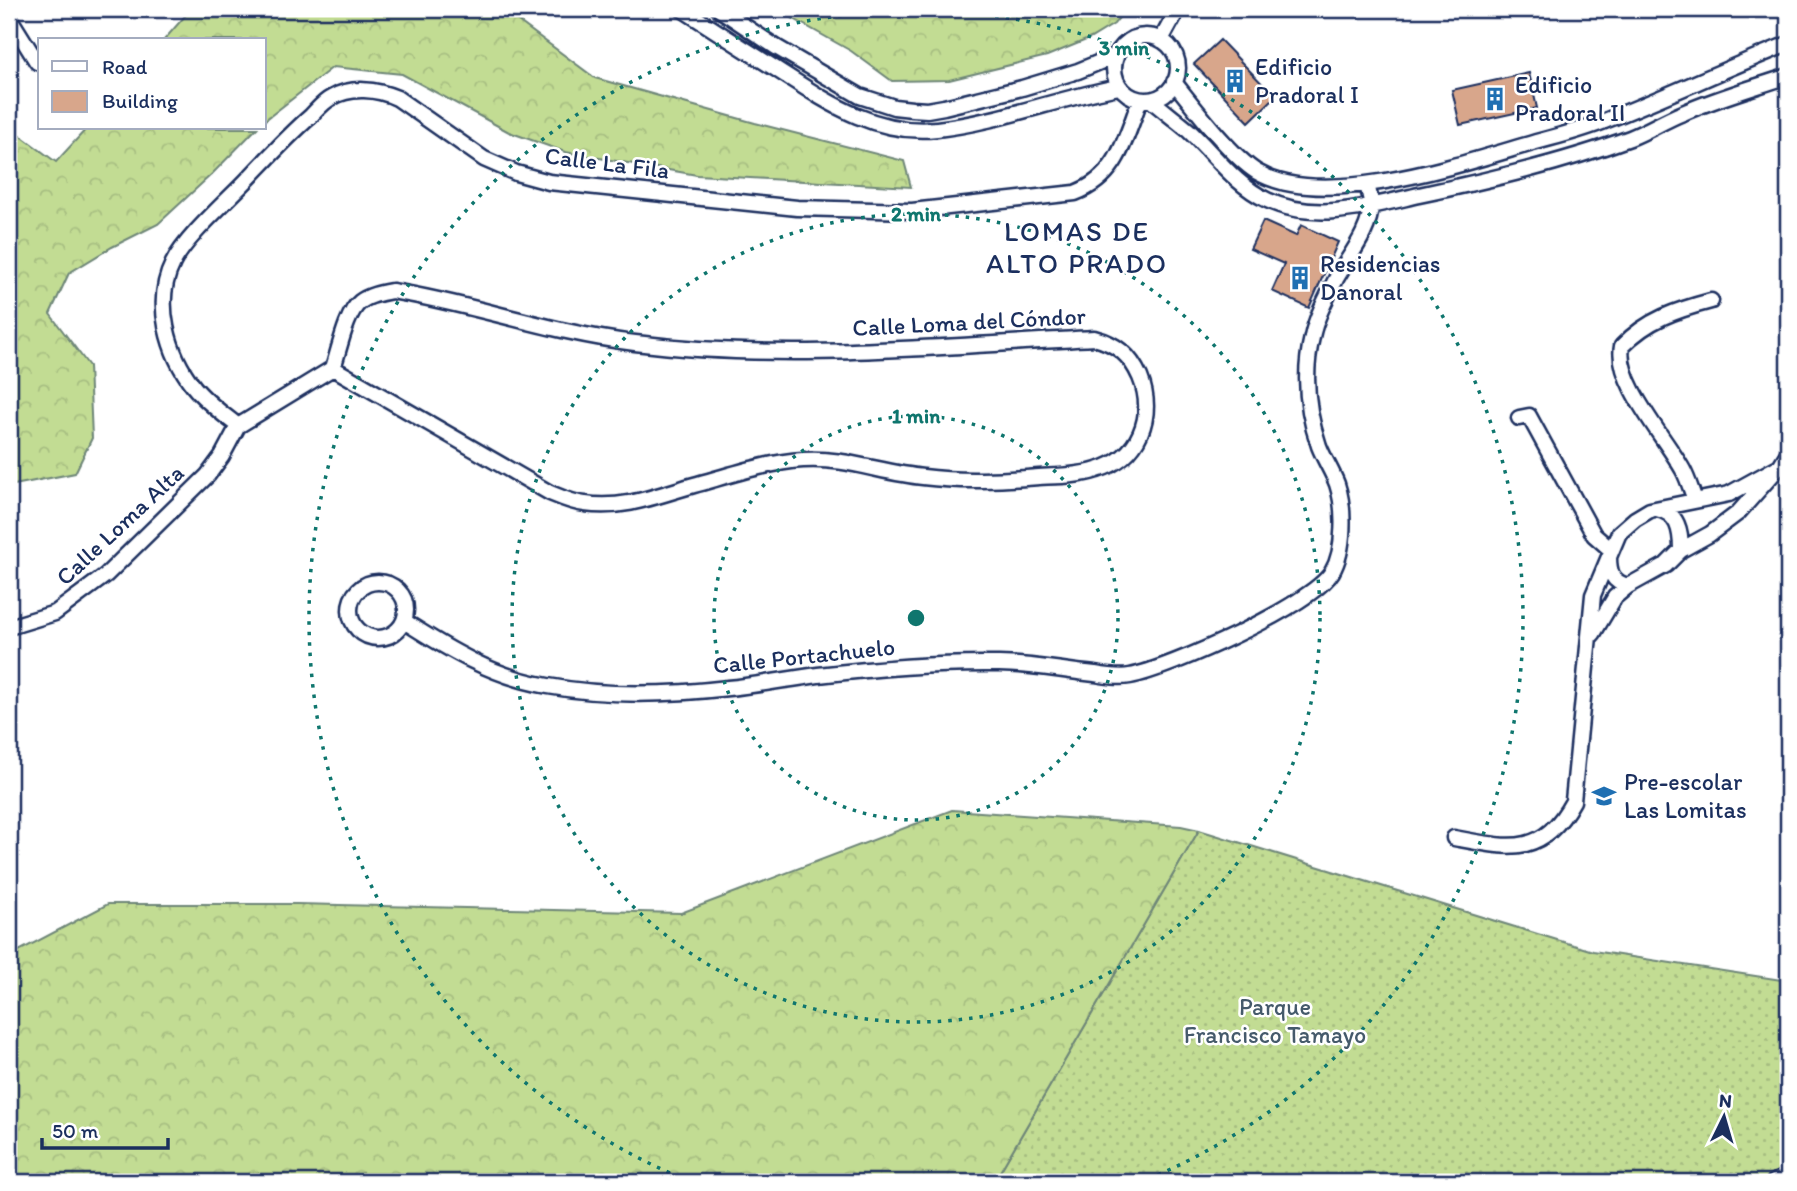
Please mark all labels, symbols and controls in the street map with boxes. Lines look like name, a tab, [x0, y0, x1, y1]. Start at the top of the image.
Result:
text: 3 min	[1099, 35, 1150, 60]
legend	[38, 38, 266, 130]
place label: Edificio Pradoral I	[1255, 52, 1359, 109]
text: Road	[102, 54, 148, 79]
building icon: Edificio Pradoral I	[1221, 67, 1249, 95]
place label: Edificio Pradoral II	[1515, 70, 1625, 127]
building icon: Edificio Pradoral II	[1481, 85, 1509, 113]
text: Building	[102, 88, 178, 113]
street label: Calle La Fila	[543, 140, 671, 185]
text: 2 min	[891, 201, 942, 226]
district label: LOMAS DE ALTO PRADO	[986, 214, 1168, 280]
place label: Residencias Danoral	[1320, 249, 1441, 306]
building icon: Residencias Danoral	[1286, 264, 1314, 292]
street label: Calle Loma del Cóndor	[852, 301, 1086, 342]
text: 1 min	[892, 403, 941, 428]
street label: Calle Loma Alta	[50, 458, 190, 591]
centre of rings	[904, 606, 928, 630]
street label: Calle Portachuelo	[712, 632, 896, 679]
place label: Pre-escolar Las Lomitas	[1624, 767, 1747, 824]
school or university icon: Pre-escolar Las Lomitas	[1590, 782, 1618, 810]
park label: Parque Francisco Tamayo	[1184, 992, 1366, 1049]
north arrow	[1688, 1082, 1758, 1152]
text: N	[1718, 1089, 1733, 1113]
scale bar	[42, 1107, 168, 1151]
text: 50 m	[52, 1118, 99, 1143]

